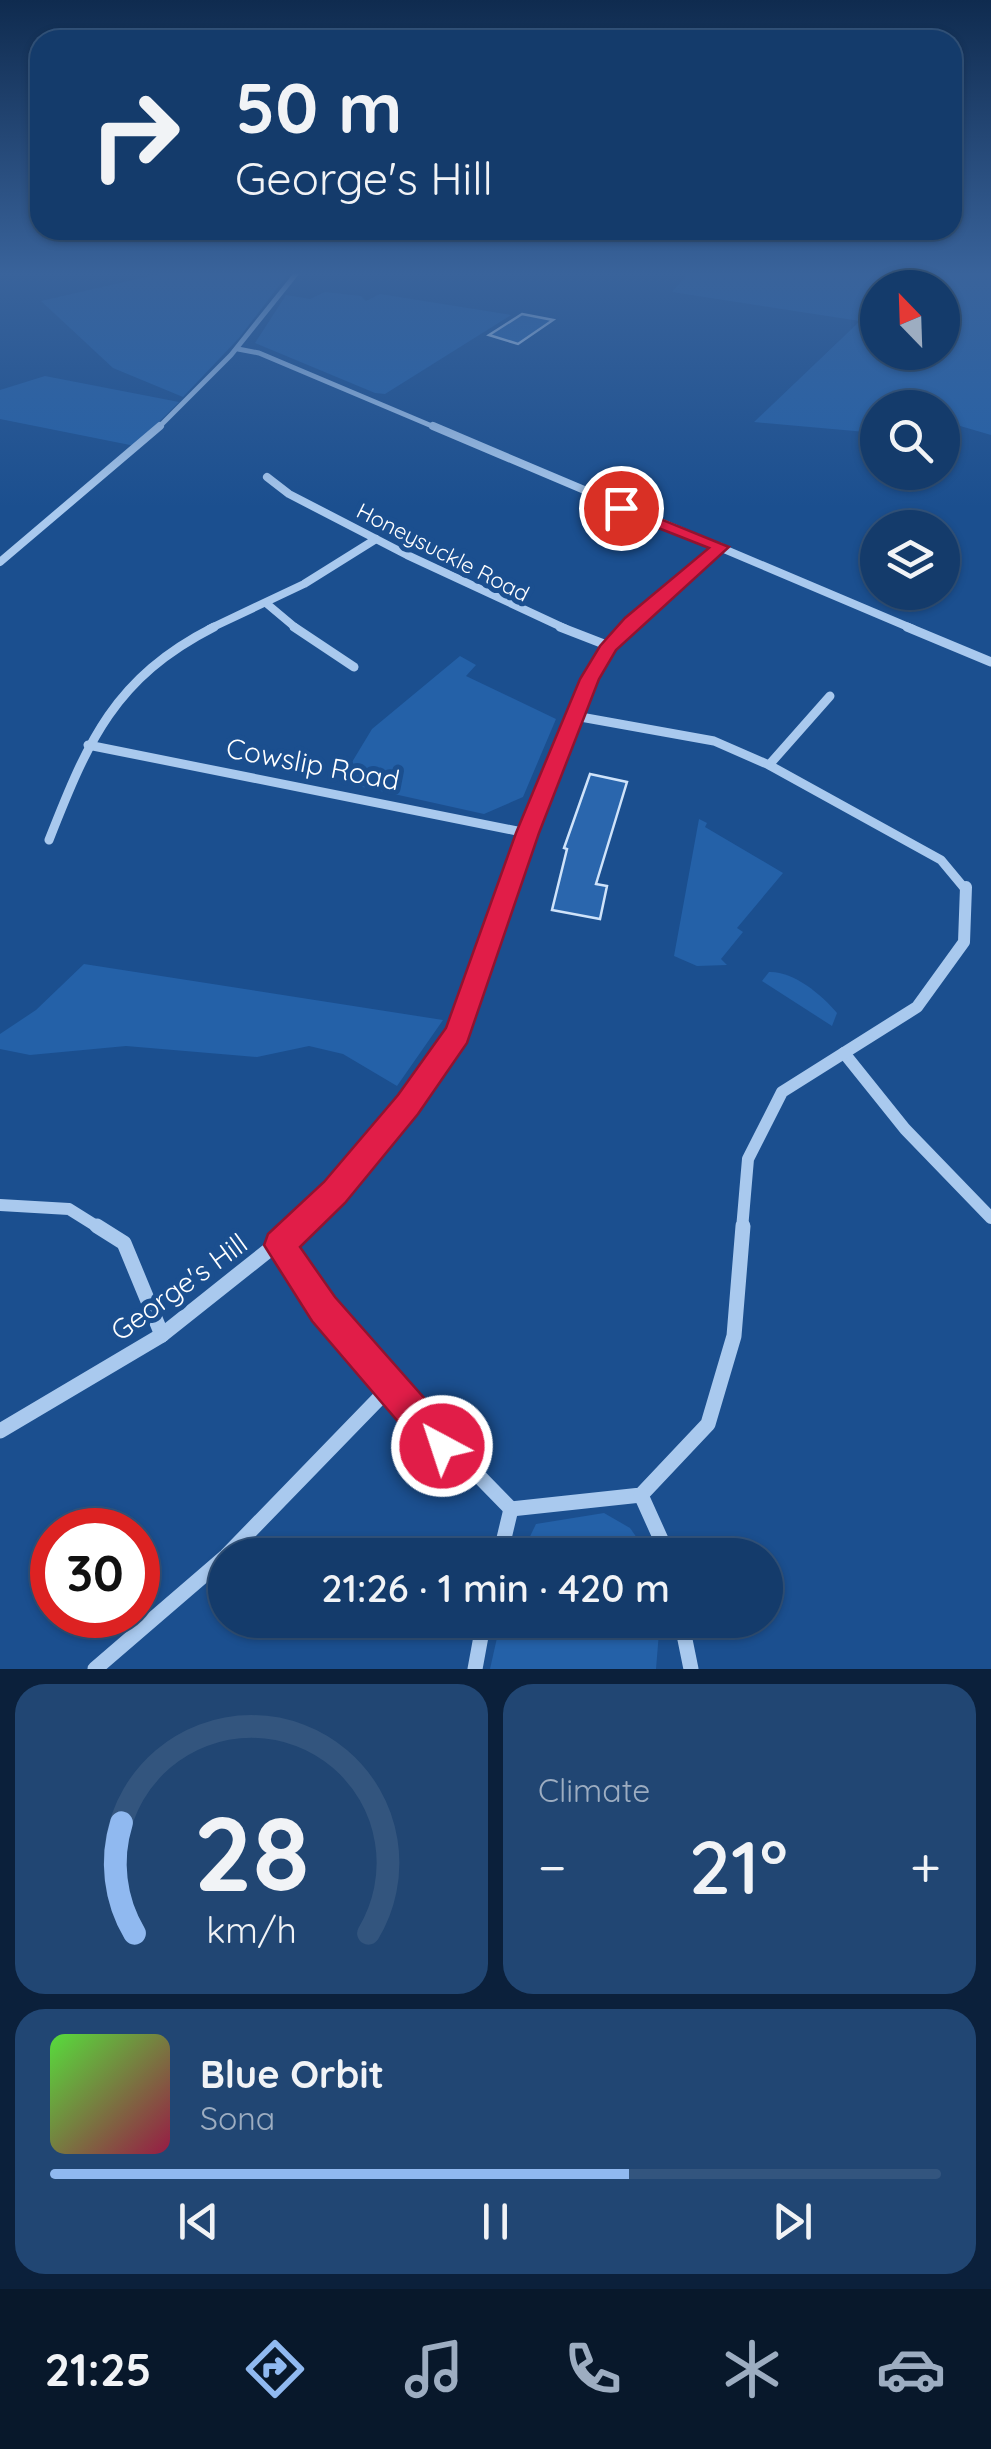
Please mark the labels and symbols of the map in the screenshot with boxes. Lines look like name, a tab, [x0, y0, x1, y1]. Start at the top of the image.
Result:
north arrow	[860, 270, 960, 370]
pin	[579, 466, 664, 551]
street label: Honeysuckle Road	[352, 496, 534, 608]
street label: Cowslip Road	[223, 730, 403, 797]
street label: George's Hill	[103, 1225, 254, 1348]
position arrow	[390, 1394, 494, 1498]
speed limit sign: 30	[30, 1508, 160, 1638]

